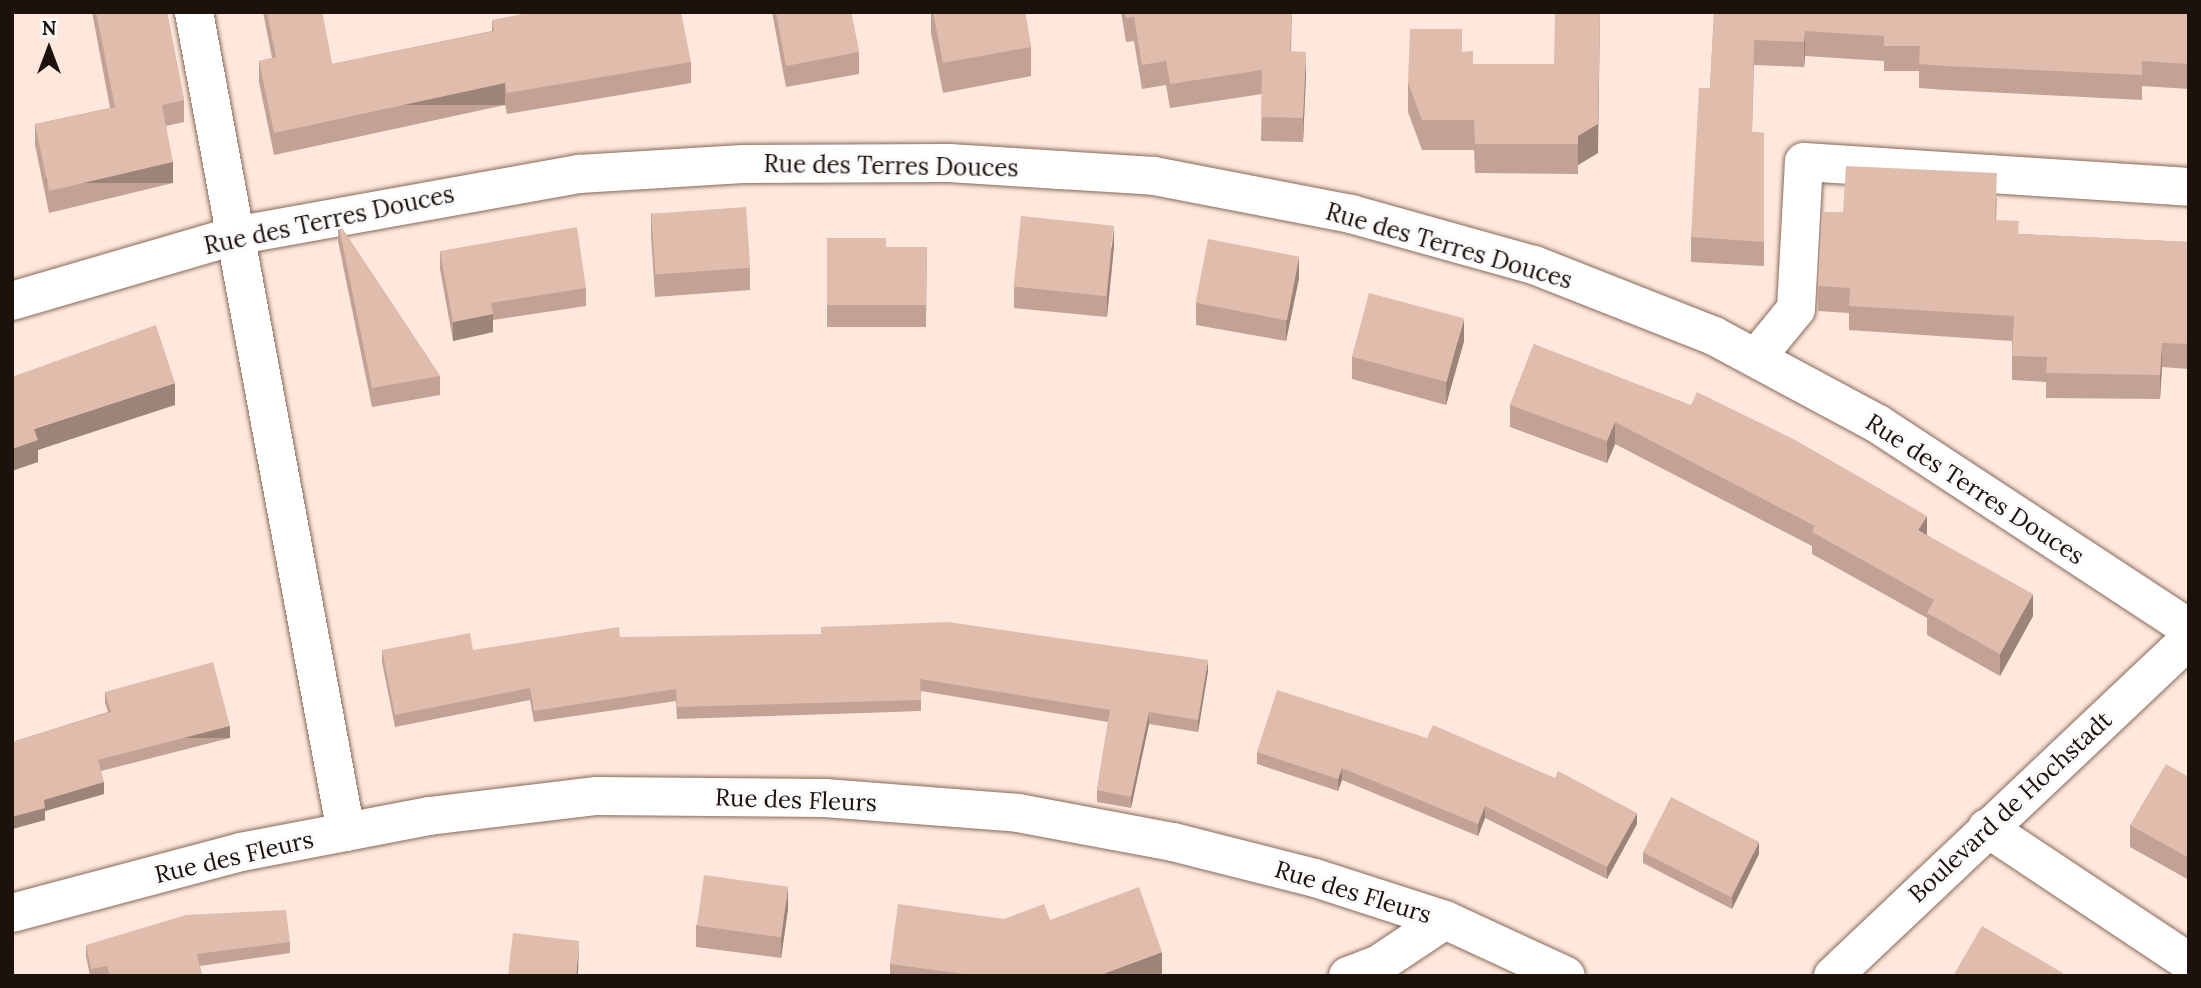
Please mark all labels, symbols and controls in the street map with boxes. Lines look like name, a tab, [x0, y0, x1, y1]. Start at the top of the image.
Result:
north arrow	[14, 14, 84, 84]
text: N	[42, 16, 56, 40]
street label: Rue des Terres Douces	[763, 149, 1019, 183]
street label: Rue des Terres Douces	[201, 179, 457, 261]
street label: Rue des Terres Douces	[1323, 197, 1575, 295]
street label: Rue des Terres Douces	[1860, 408, 2090, 570]
street label: Boulevard de Hochstadt	[1902, 705, 2118, 909]
street label: Rue des Fleurs	[715, 783, 877, 817]
street label: Rue des Fleurs	[152, 825, 316, 889]
street label: Rue des Fleurs	[1271, 855, 1435, 929]

